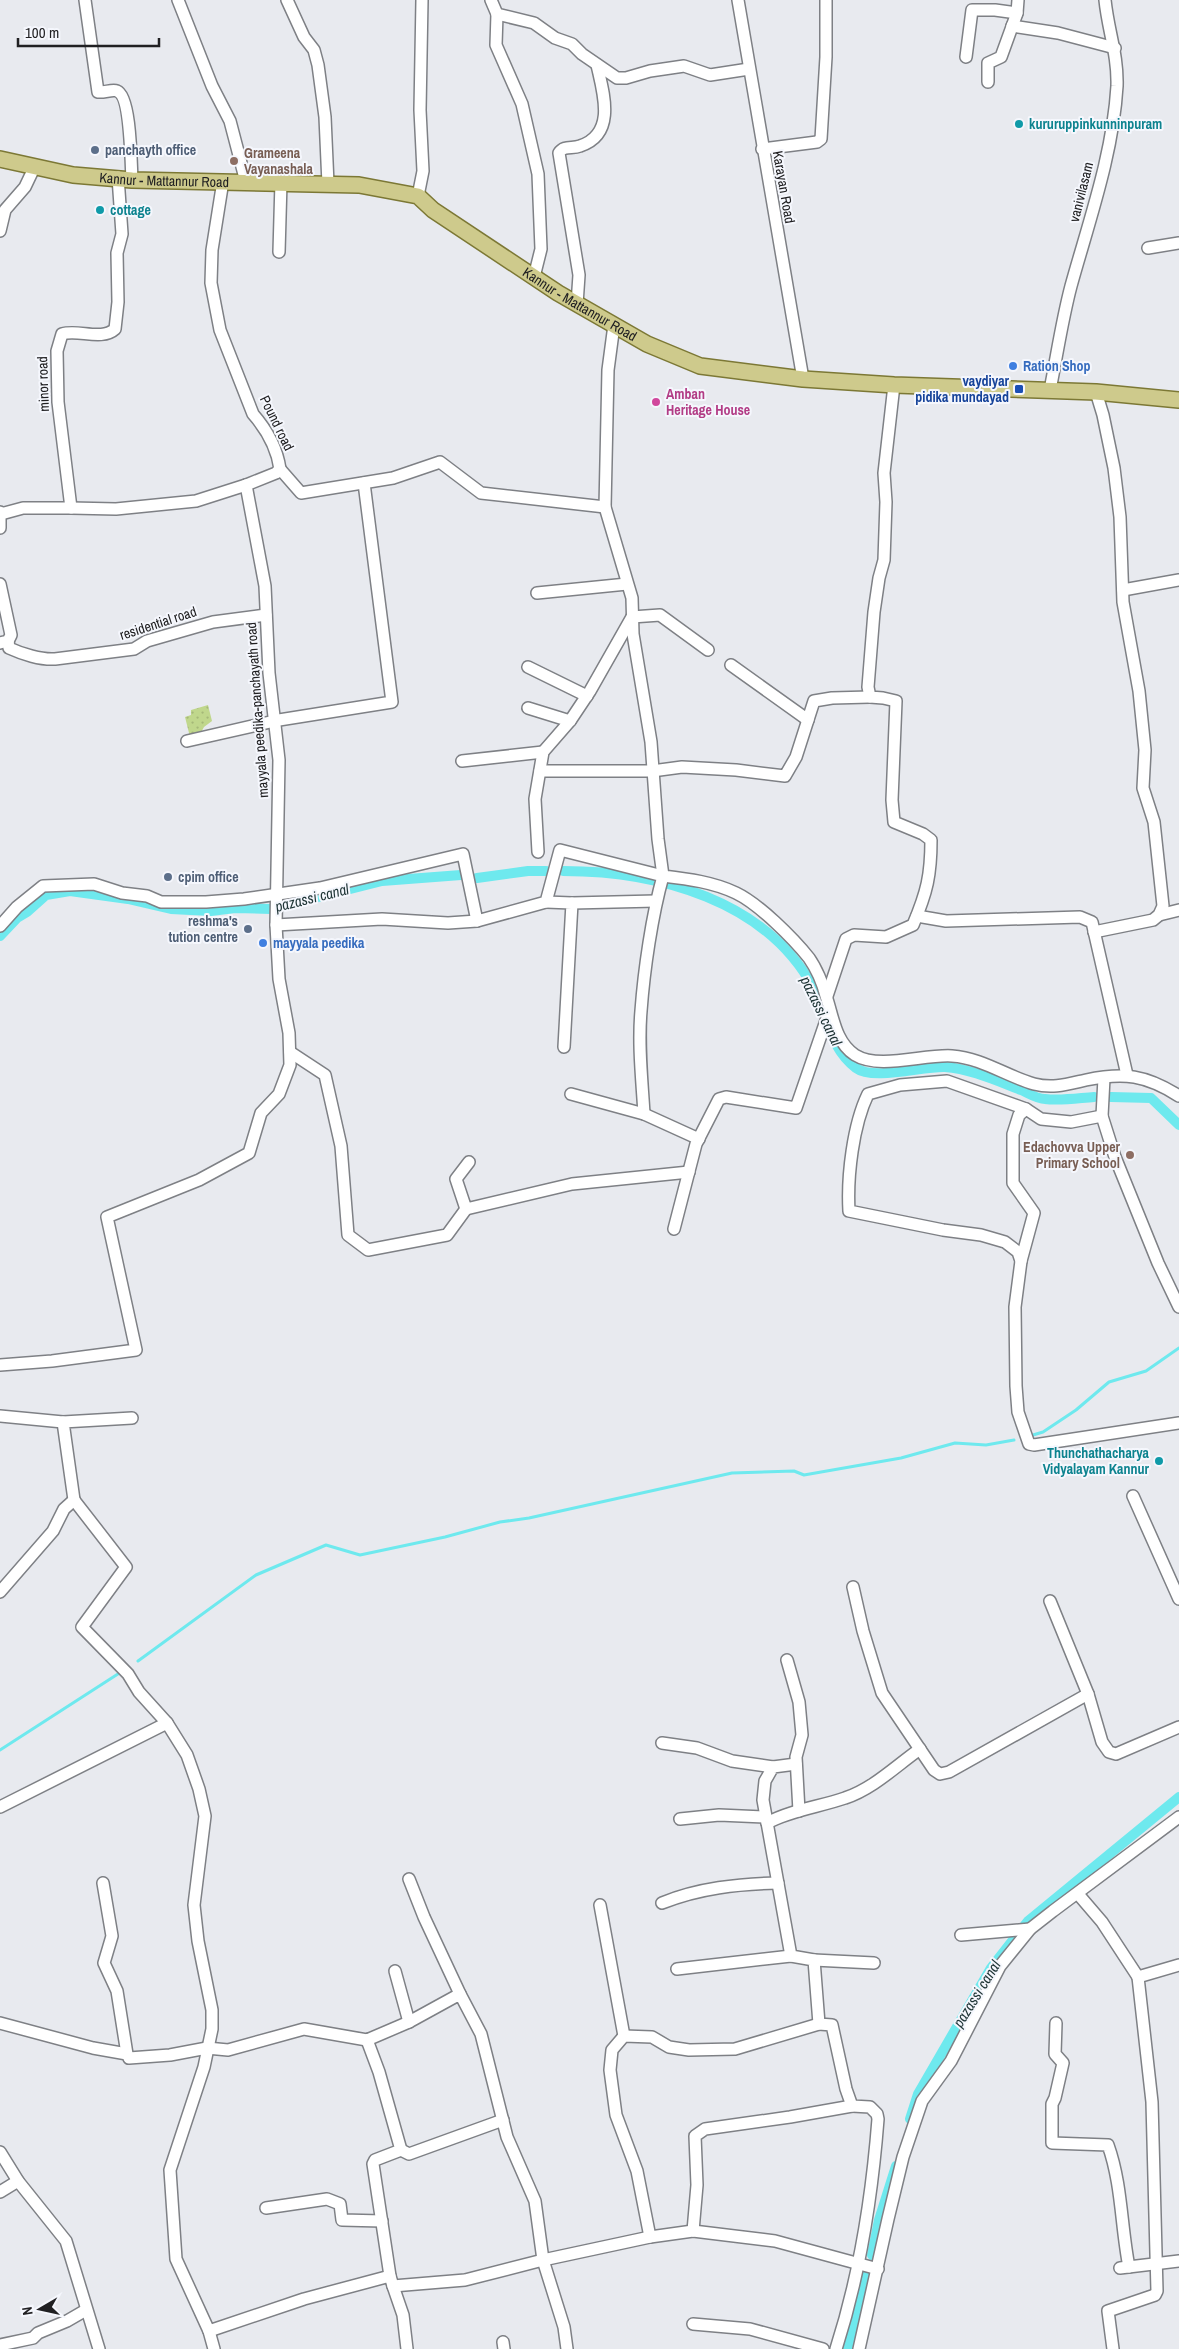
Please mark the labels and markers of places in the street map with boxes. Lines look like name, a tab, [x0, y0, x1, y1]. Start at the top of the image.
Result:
place label: kururuppinkunninpuram	[1029, 115, 1162, 133]
marker: kururuppinkunninpuram	[1013, 118, 1025, 130]
place label: panchayth office	[105, 141, 196, 159]
marker: panchayth office	[89, 144, 101, 156]
place label: Grameena Vayanashala	[244, 144, 314, 178]
marker: Grameena Vayanashala	[228, 155, 240, 167]
place label: cottage	[110, 201, 151, 219]
marker: cottage	[94, 204, 106, 216]
place label: Ration Shop	[1023, 357, 1091, 375]
marker: Ration Shop	[1007, 360, 1019, 372]
place label: vaydiyar pidika mundayad	[915, 372, 1010, 406]
marker: vaydiyar pidika mundayad	[1013, 383, 1025, 395]
place label: Amban Heritage House	[666, 385, 750, 419]
marker: Amban Heritage House	[650, 396, 662, 408]
place label: cpim office	[178, 868, 239, 886]
marker: cpim office	[162, 871, 174, 883]
place label: reshma's tution centre	[168, 912, 238, 946]
marker: reshma's tution centre	[242, 923, 254, 935]
place label: mayyala peedika	[273, 934, 365, 952]
marker: mayyala peedika	[257, 937, 269, 949]
place label: Edachovva Upper Primary School	[1023, 1138, 1121, 1172]
marker: Edachovva Upper Primary School	[1124, 1149, 1136, 1161]
place label: Thunchathacharya Vidyalayam Kannur	[1043, 1444, 1150, 1478]
marker: Thunchathacharya Vidyalayam Kannur	[1153, 1455, 1165, 1467]

